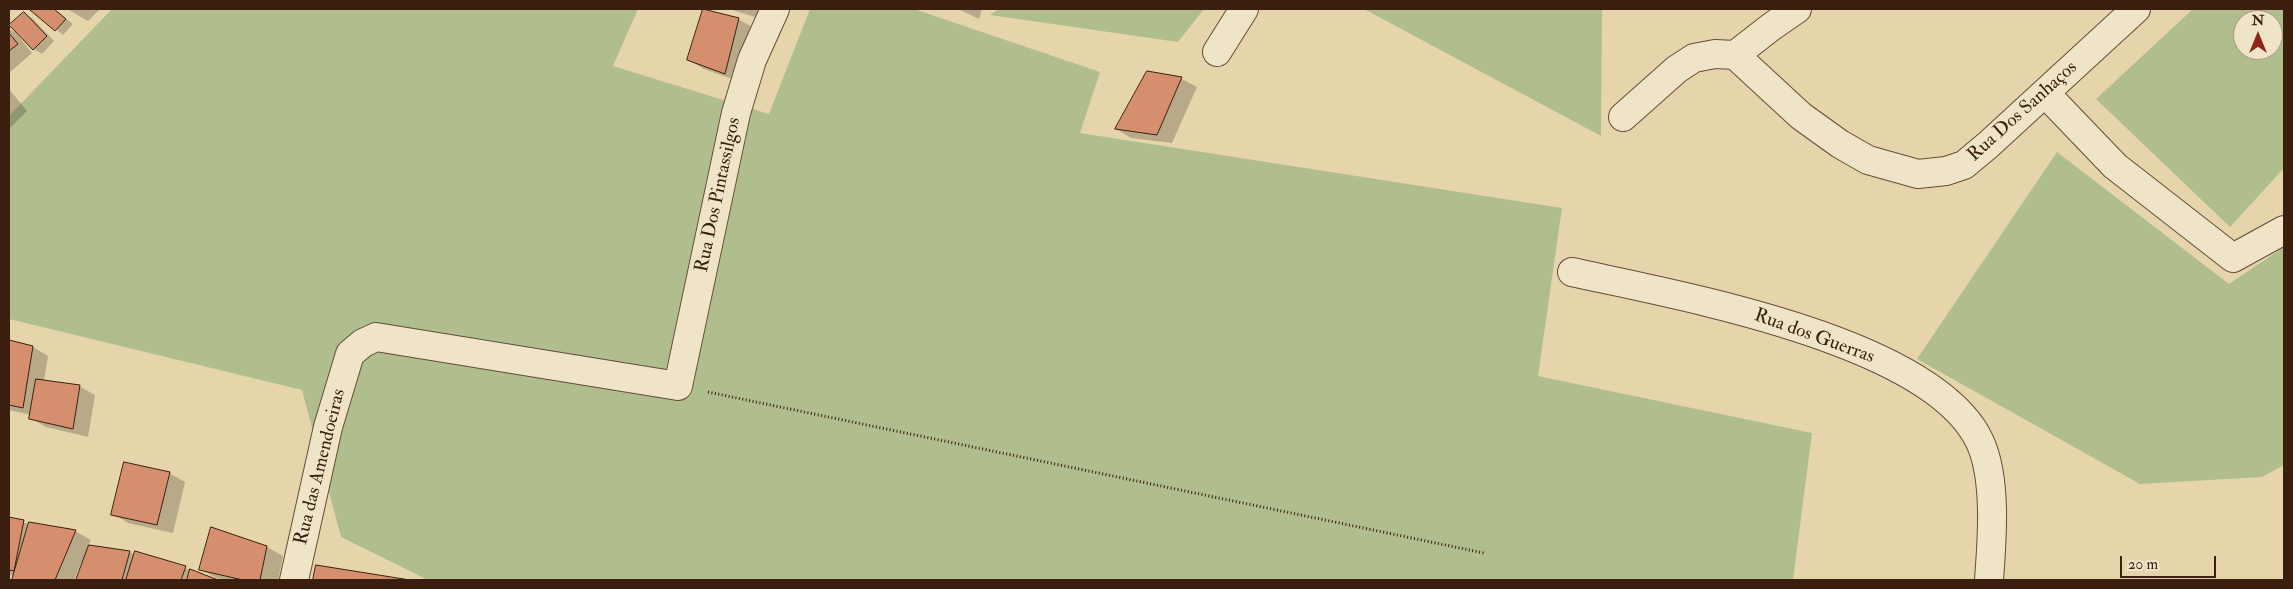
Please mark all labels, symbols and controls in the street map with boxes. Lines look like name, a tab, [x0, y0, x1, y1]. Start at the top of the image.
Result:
north arrow	[2233, 10, 2283, 60]
text: N	[2252, 12, 2264, 29]
street label: Rua Dos Sanhaços	[1964, 57, 2082, 167]
street label: Rua Dos Pintassilgos	[691, 115, 747, 275]
street label: Rua dos Guerras	[1751, 305, 1877, 369]
street label: Rua das Amendoeiras	[291, 387, 351, 547]
scale bar	[2123, 546, 2219, 578]
text: 20 m	[2128, 555, 2158, 574]

